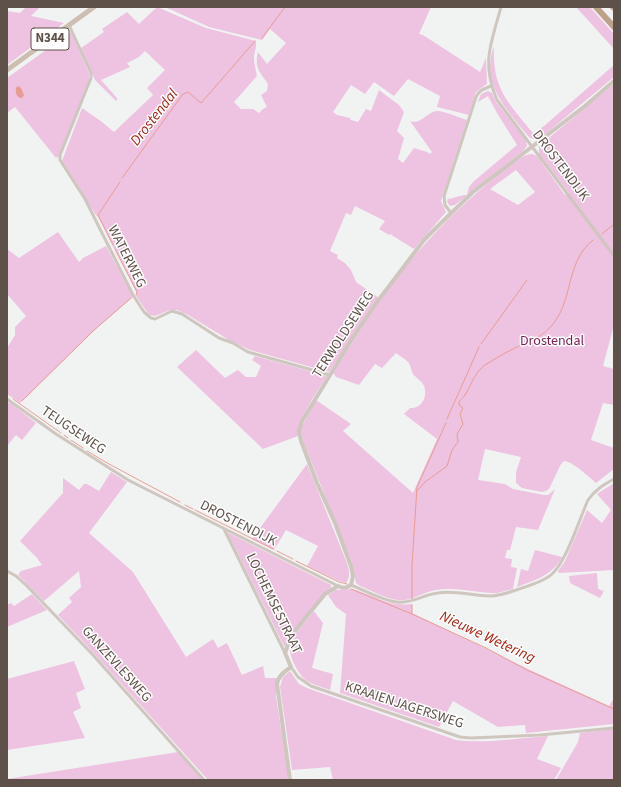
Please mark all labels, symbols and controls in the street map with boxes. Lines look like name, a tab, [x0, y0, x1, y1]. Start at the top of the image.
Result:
road number: N344	[31, 28, 69, 50]
water label: Drostendal	[127, 86, 183, 150]
street label: DROSTENDIJK	[528, 127, 592, 205]
street label: WATERWEG	[103, 223, 149, 291]
street label: TERWOLDSEWEG	[310, 288, 378, 382]
park label: Drostendal	[520, 334, 584, 350]
street label: TEUGSEWEG	[37, 403, 109, 459]
street label: DROSTENDIJK	[197, 497, 279, 551]
street label: LOCHEMSESTRAAT	[241, 551, 305, 657]
water label: Nieuwe Wetering	[436, 608, 538, 668]
street label: GANZEVLESWEG	[78, 624, 154, 706]
street label: KRAAIENJAGERSWEG	[343, 679, 465, 733]

